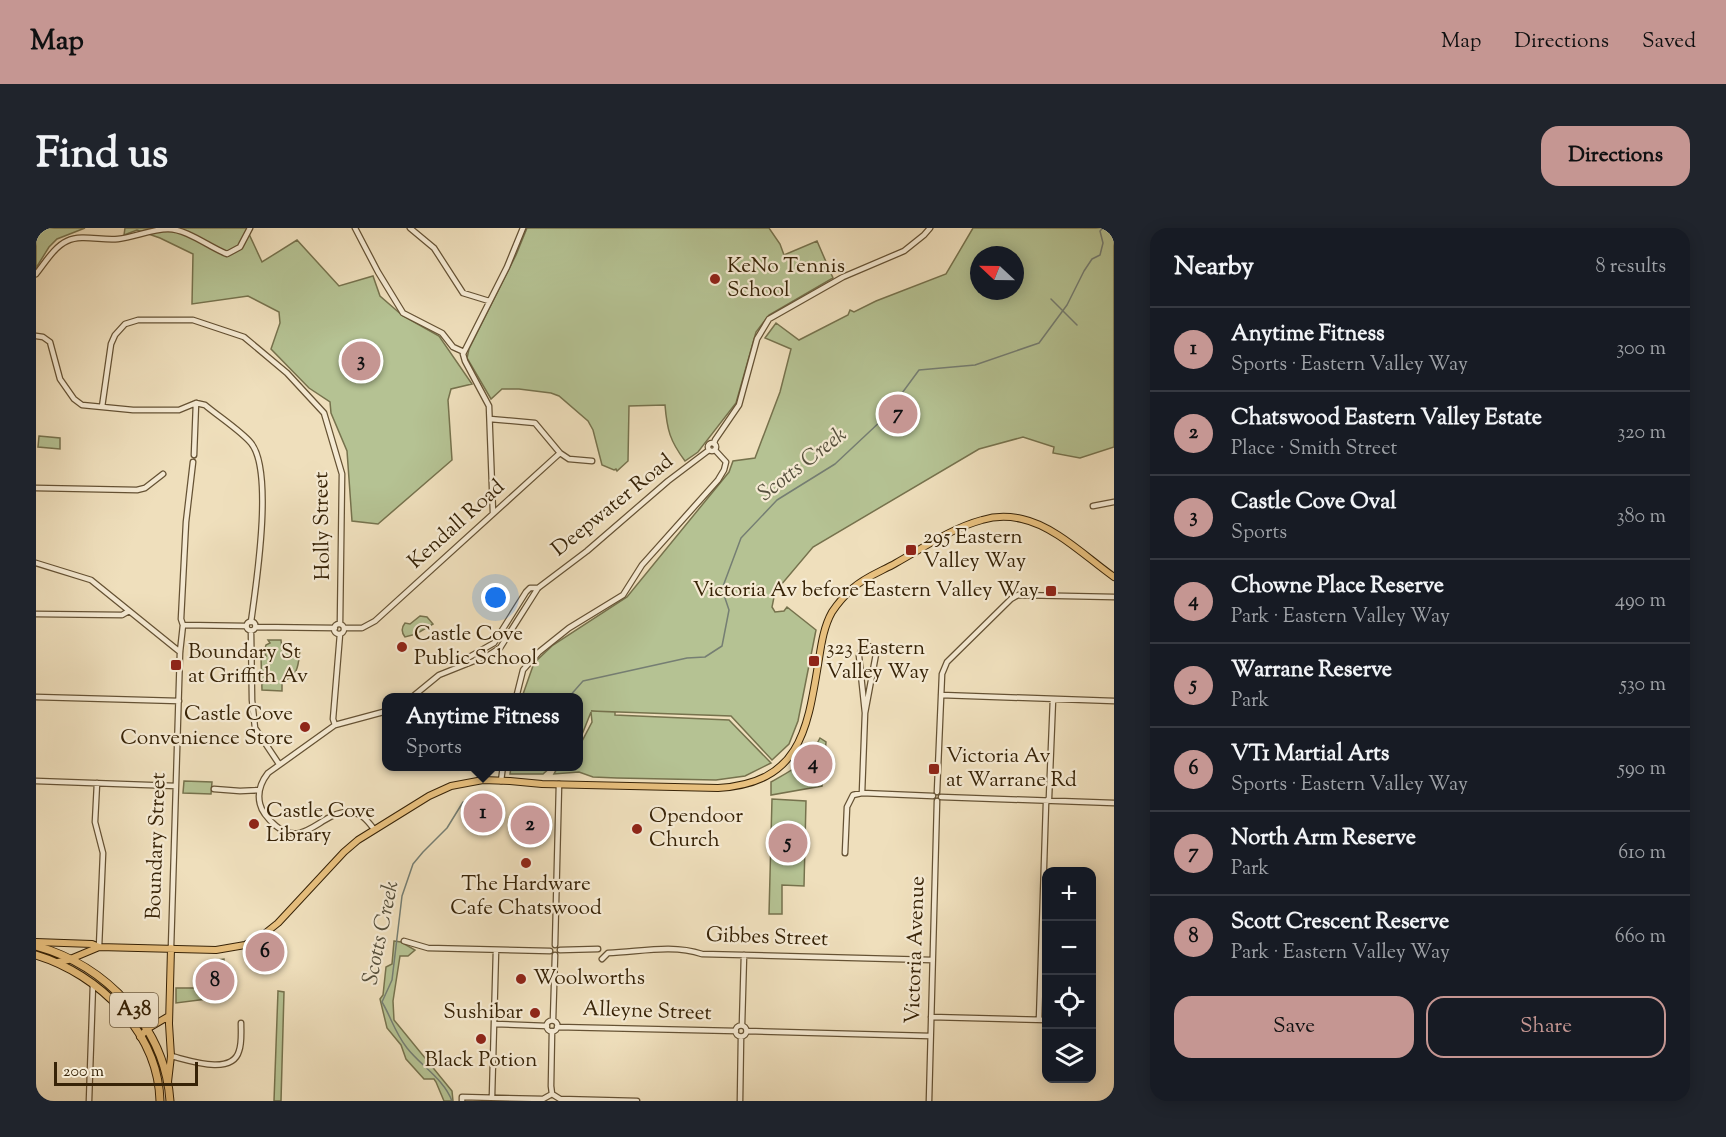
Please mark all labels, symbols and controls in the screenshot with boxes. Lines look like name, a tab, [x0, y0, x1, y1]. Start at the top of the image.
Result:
text: Map	[30, 22, 84, 62]
text: Map	[1441, 27, 1481, 57]
text: Directions	[1514, 27, 1609, 57]
text: Saved	[1642, 27, 1696, 57]
text: Find us	[36, 126, 168, 186]
button: Directions	[1541, 126, 1690, 186]
north arrow	[970, 246, 1024, 300]
text: Nearby	[1174, 249, 1254, 286]
place label: KeNo Tennis School	[727, 252, 845, 306]
text: 8 results	[1595, 253, 1666, 282]
marker: KeNo Tennis School	[708, 272, 722, 286]
text: Anytime Fitness	[1231, 319, 1385, 351]
text: 1	[1190, 335, 1197, 364]
text: 300 m	[1616, 335, 1666, 364]
pin: 3	[342, 338, 380, 384]
text: Sports · Eastern Valley Way	[1231, 351, 1468, 380]
pin: 7	[878, 392, 918, 436]
text: Chatswood Eastern Valley Estate	[1231, 403, 1542, 435]
text: 2	[1189, 419, 1198, 448]
text: 320 m	[1617, 419, 1666, 448]
water label: Scotts Creek	[752, 420, 854, 510]
text: Place · Smith Street	[1231, 435, 1397, 464]
street label: Deepwater Road	[546, 447, 680, 564]
street label: Holly Street	[307, 471, 339, 581]
street label: Kendall Road	[402, 473, 512, 577]
text: Castle Cove Oval	[1231, 487, 1396, 519]
text: 3	[1189, 503, 1198, 532]
text: 380 m	[1617, 503, 1666, 532]
text: Sports	[1231, 519, 1287, 548]
place label: 295 Eastern Valley Way	[923, 523, 1027, 577]
marker: 295 Eastern Valley Way	[904, 543, 918, 557]
text: Chowne Place Reserve	[1231, 571, 1444, 603]
place label: Victoria Av before Eastern Valley Way	[693, 576, 1040, 606]
your location	[481, 583, 510, 612]
marker: Victoria Av before Eastern Valley Way	[1044, 584, 1058, 598]
text: 4	[1188, 587, 1199, 616]
text: 490 m	[1615, 587, 1666, 616]
text: Park · Eastern Valley Way	[1231, 603, 1450, 632]
place label: Castle Cove Public School	[414, 620, 537, 674]
place label: 323 Eastern Valley Way	[826, 634, 930, 688]
place label: Boundary St at Griffith Av	[188, 638, 308, 692]
marker: Castle Cove Public School	[395, 640, 409, 654]
marker: 323 Eastern Valley Way	[807, 654, 821, 668]
text: Warrane Reserve	[1231, 655, 1392, 687]
marker: Boundary St at Griffith Av	[169, 658, 183, 672]
text: 5	[1190, 671, 1197, 700]
text: 530 m	[1620, 671, 1666, 700]
text: Park	[1231, 687, 1269, 716]
popup	[382, 693, 583, 771]
place label: Castle Cove Convenience Store	[120, 700, 293, 754]
text: Anytime Fitness	[406, 702, 559, 734]
marker: Castle Cove Convenience Store	[298, 720, 312, 734]
text: Sports	[406, 734, 462, 763]
text: VT1 Martial Arts	[1231, 739, 1389, 771]
pin: 4	[794, 742, 832, 786]
place label: Victoria Av at Warrane Rd	[946, 742, 1077, 796]
text: 6	[1189, 755, 1198, 784]
text: 590 m	[1618, 755, 1666, 784]
marker: Victoria Av at Warrane Rd	[927, 762, 941, 776]
text: Sports · Eastern Valley Way	[1231, 771, 1468, 800]
street label: Boundary Street	[139, 772, 175, 920]
pin: 1	[464, 790, 502, 836]
place label: Castle Cove Library	[266, 797, 375, 851]
pin: 2	[510, 802, 550, 848]
place label: Opendoor Church	[649, 802, 743, 856]
marker: Castle Cove Library	[247, 817, 261, 831]
pin: 5	[768, 820, 807, 866]
marker: Opendoor Church	[630, 822, 644, 836]
text: North Arm Reserve	[1231, 823, 1416, 855]
text: 7	[1188, 839, 1199, 868]
text: 610 m	[1618, 839, 1666, 868]
text: Park	[1231, 855, 1269, 884]
marker: The Hardware Cafe Chatswood	[519, 856, 533, 870]
map controls	[1042, 867, 1096, 1083]
button: +	[1042, 867, 1096, 921]
place label: The Hardware Cafe Chatswood	[450, 870, 602, 924]
street label: Victoria Avenue	[898, 876, 934, 1024]
water label: Scotts Creek	[355, 878, 409, 988]
text: Scott Crescent Reserve	[1231, 907, 1449, 939]
street label: Gibbes Street	[705, 921, 829, 955]
button: −	[1042, 921, 1096, 975]
text: 8	[1189, 923, 1199, 952]
text: 660 m	[1615, 923, 1666, 952]
pin: 6	[246, 930, 284, 974]
text: Park · Eastern Valley Way	[1231, 939, 1450, 968]
pin: 8	[196, 958, 234, 1004]
place label: Woolworths	[533, 964, 645, 994]
marker: Woolworths	[514, 972, 528, 986]
button: locate	[1042, 975, 1096, 1029]
road number: A38	[110, 993, 158, 1027]
street label: Alleyne Street	[582, 995, 712, 1029]
button: Save	[1174, 996, 1414, 1058]
button: Share	[1426, 996, 1666, 1058]
place label: Sushibar	[443, 998, 523, 1028]
marker: Sushibar	[528, 1006, 542, 1020]
button: layers	[1042, 1029, 1096, 1083]
marker: Black Potion	[474, 1032, 488, 1046]
place label: Black Potion	[425, 1046, 537, 1076]
scale bar	[54, 1059, 198, 1086]
text: 200 m	[63, 1061, 104, 1084]

